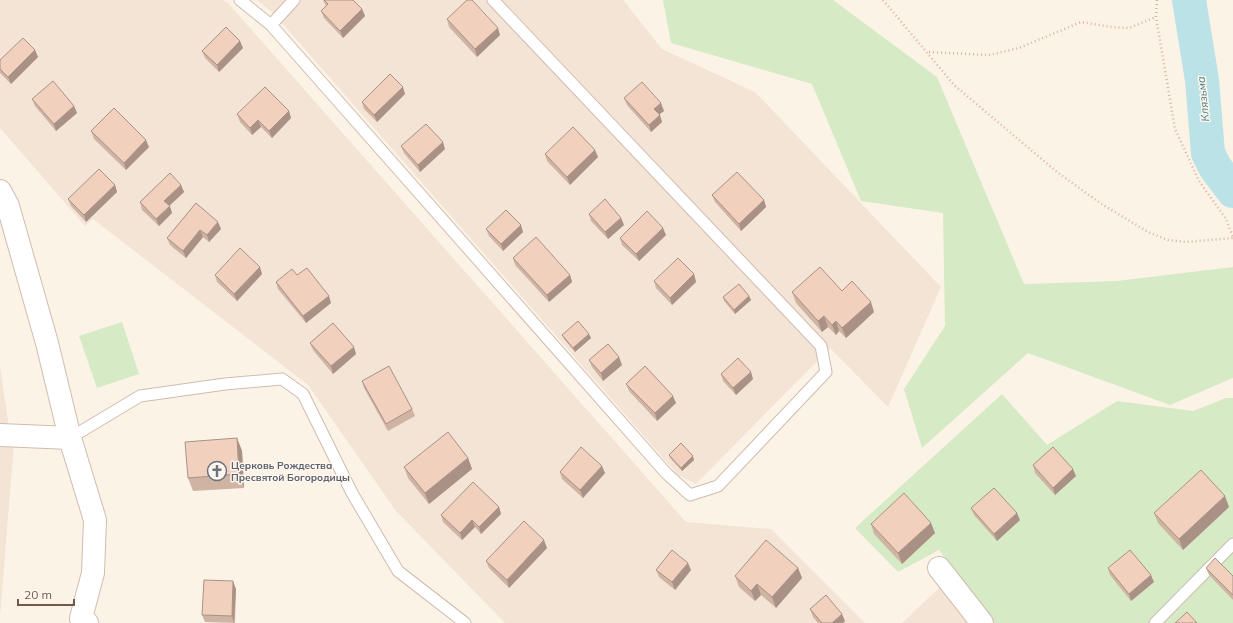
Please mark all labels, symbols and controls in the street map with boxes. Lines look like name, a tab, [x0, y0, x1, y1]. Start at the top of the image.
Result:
water label: Клязьма	[1194, 75, 1212, 122]
place label: Церковь Рождества Пресвятой Богородицы	[231, 459, 350, 484]
church icon: Церковь Рождества Пресвятой Богородицы	[206, 460, 228, 482]
scale bar	[18, 581, 74, 607]
text: 20 m	[24, 587, 52, 602]

